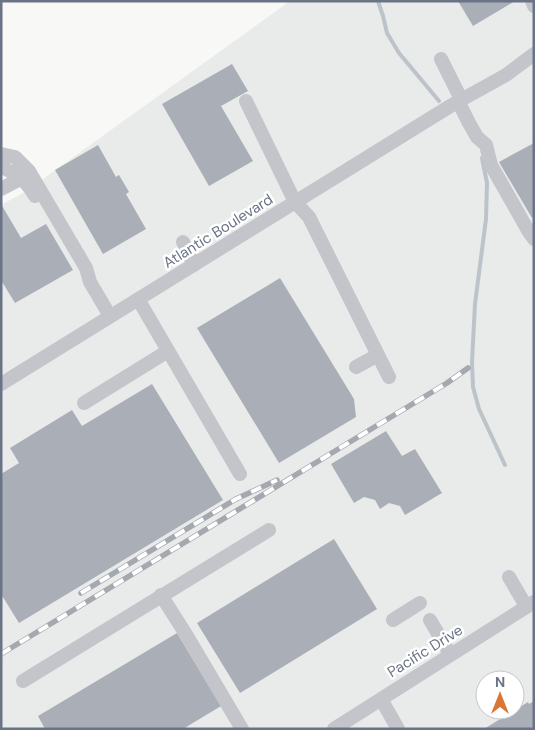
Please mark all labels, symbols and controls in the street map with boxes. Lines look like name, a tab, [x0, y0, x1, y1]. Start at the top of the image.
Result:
street label: Atlantic Boulevard	[159, 189, 277, 273]
street label: Pacific Drive	[384, 620, 466, 682]
north arrow	[475, 670, 525, 720]
text: N	[495, 673, 505, 691]

